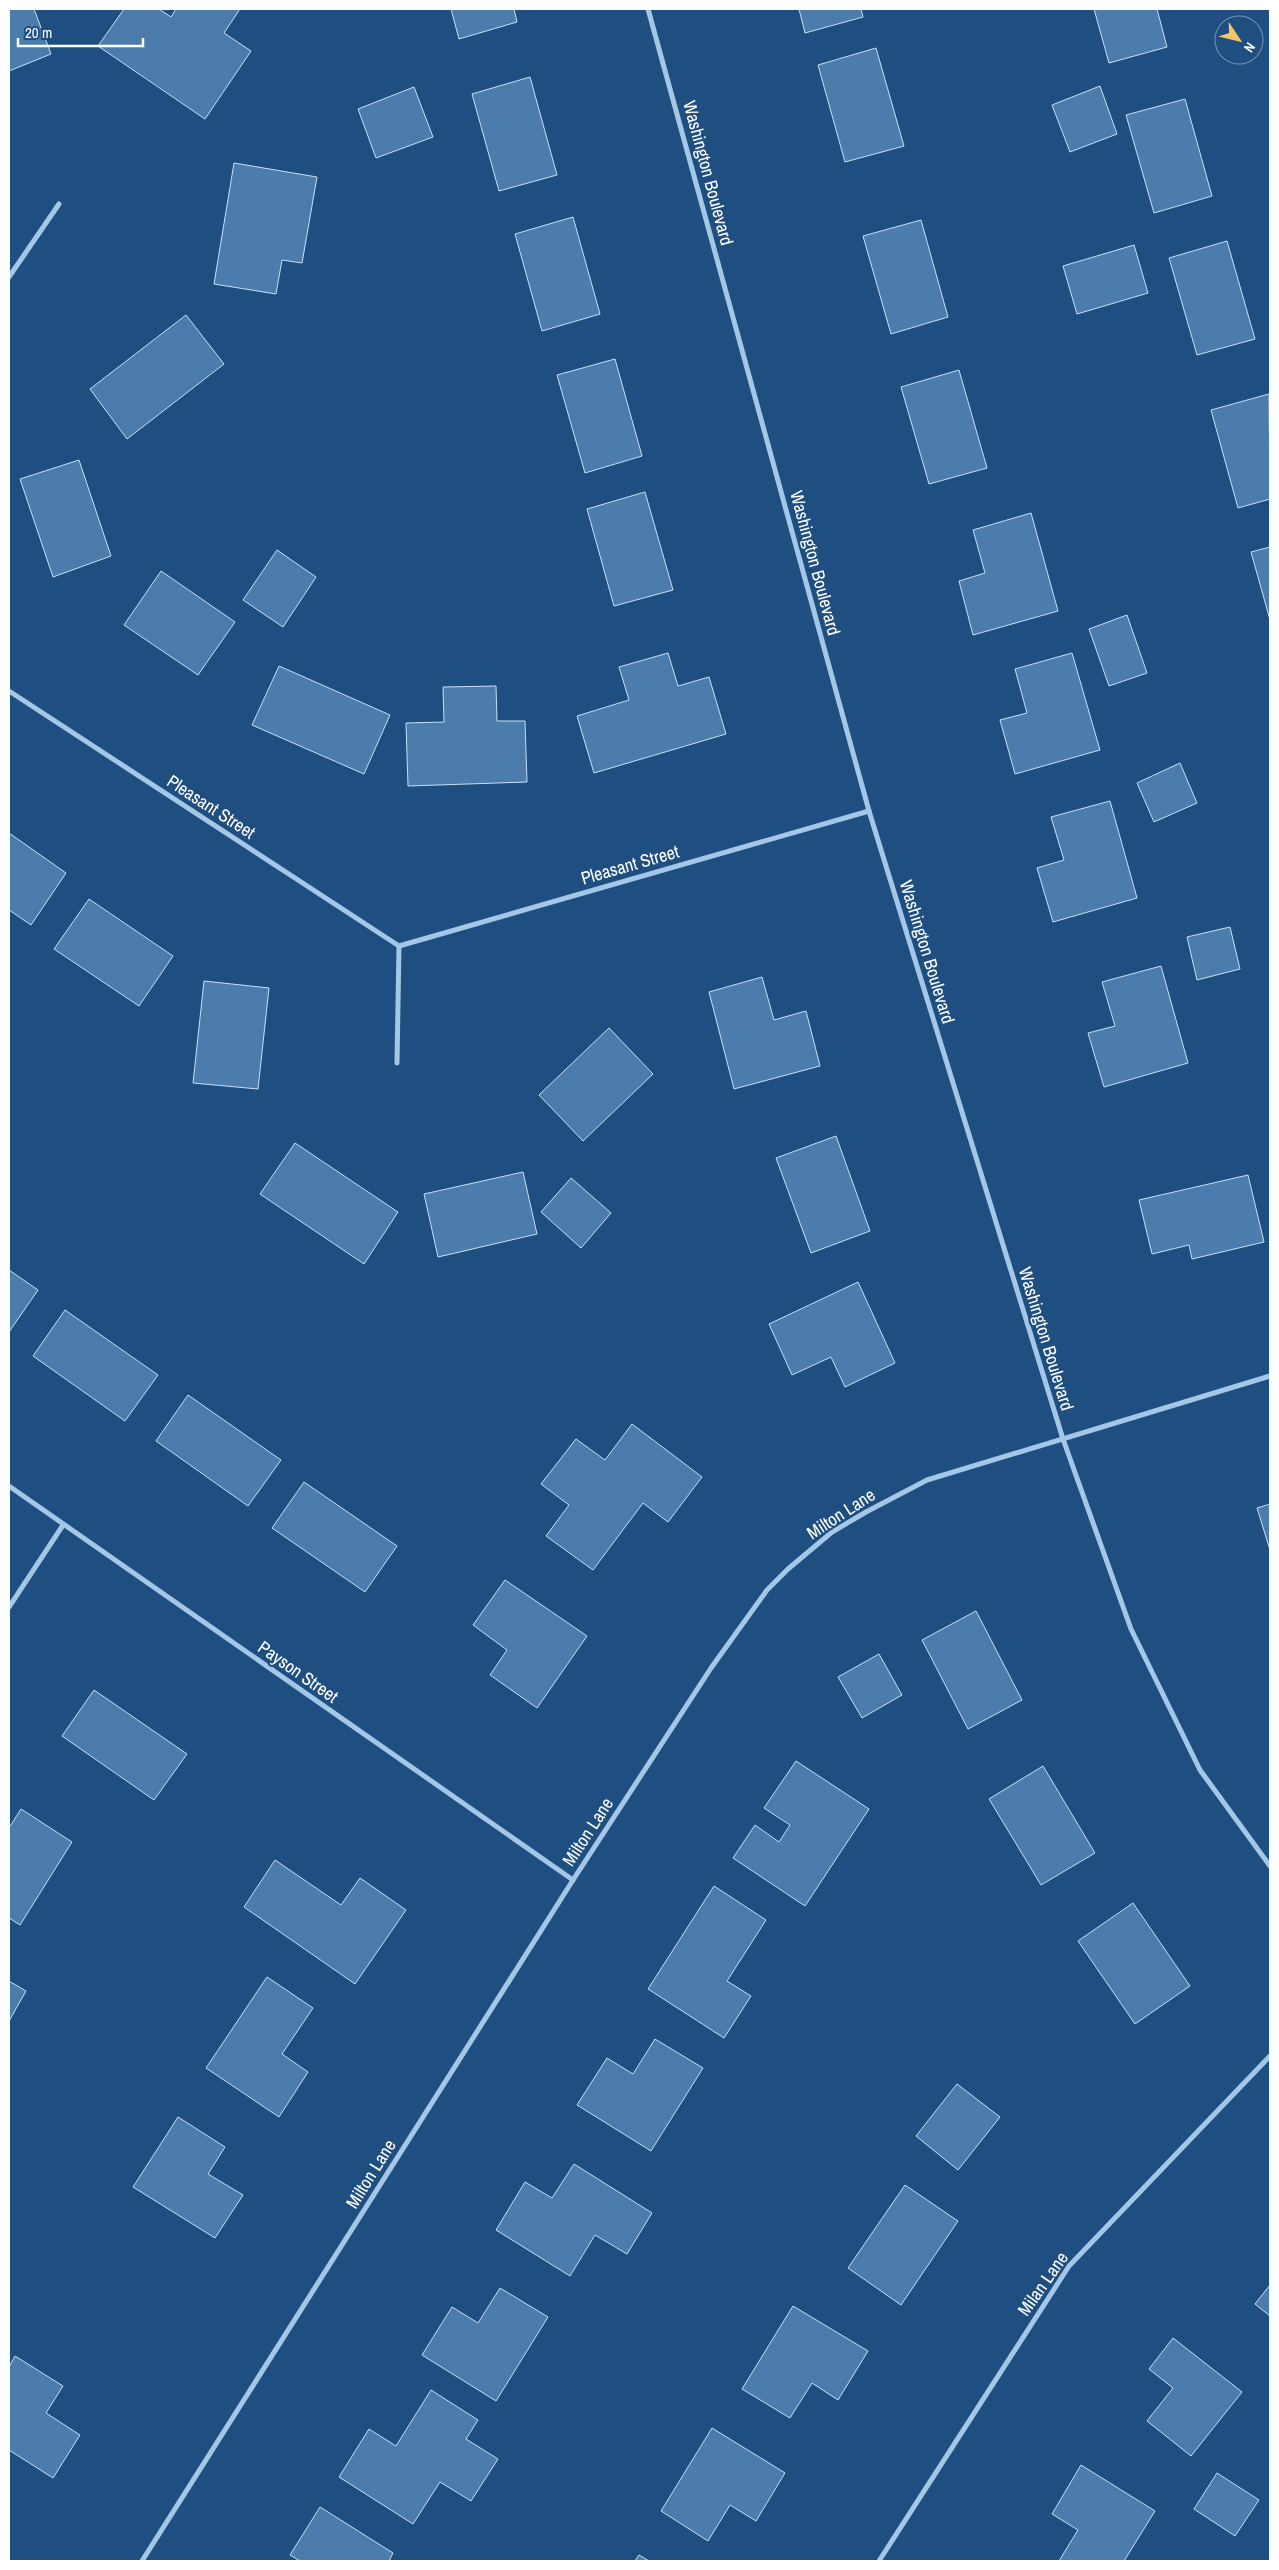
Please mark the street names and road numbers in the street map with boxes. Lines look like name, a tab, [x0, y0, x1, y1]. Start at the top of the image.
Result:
street label: Washington Boulevard	[677, 98, 740, 248]
street label: Washington Boulevard	[784, 488, 847, 638]
street label: Pleasant Street	[162, 769, 260, 845]
street label: Pleasant Street	[578, 839, 682, 890]
street label: Washington Boulevard	[894, 877, 961, 1027]
street label: Washington Boulevard	[1013, 1264, 1080, 1414]
street label: Milton Lane	[802, 1482, 880, 1545]
street label: Payson Street	[253, 1635, 343, 1708]
street label: Milton Lane	[556, 1793, 619, 1871]
street label: Milton Lane	[340, 2134, 402, 2213]
street label: Milan Lane	[1011, 2247, 1074, 2321]

